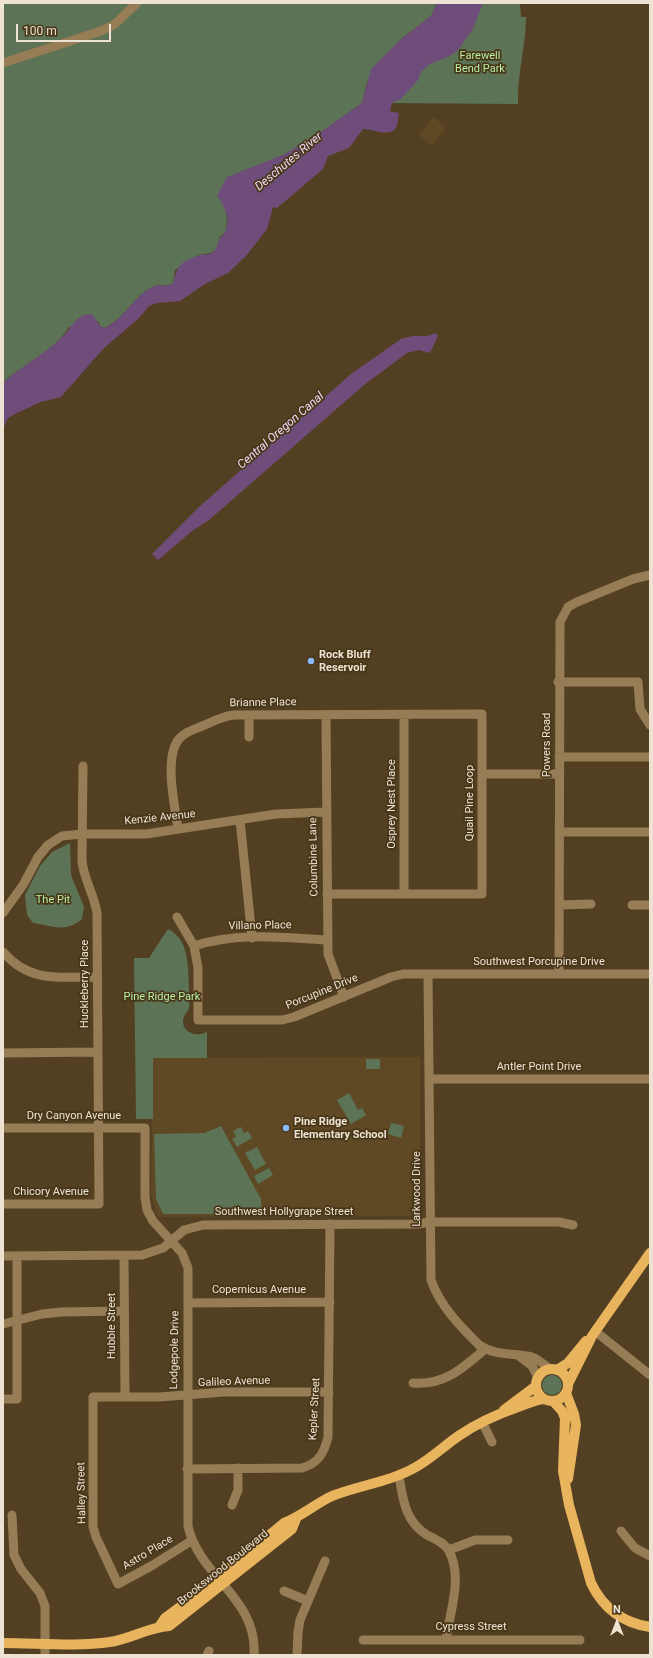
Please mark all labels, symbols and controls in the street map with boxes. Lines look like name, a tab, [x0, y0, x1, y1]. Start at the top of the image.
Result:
scale bar	[18, 16, 113, 42]
text: 100 m	[23, 24, 57, 38]
park label: Farewell Bend Park	[455, 49, 505, 75]
water label: Deschutes River	[252, 130, 326, 194]
water label: Central Oregon Canal	[235, 390, 327, 472]
place label: Rock Bluff Reservoir	[319, 648, 371, 674]
marker: Rock Bluff Reservoir	[306, 656, 316, 666]
street label: Brianne Place	[229, 696, 297, 710]
street label: Powers Road	[540, 713, 554, 777]
street label: Osprey Nest Place	[385, 759, 399, 849]
street label: Quail Pine Loop	[463, 765, 477, 841]
street label: Kenzie Avenue	[124, 808, 196, 828]
street label: Columbine Lane	[307, 817, 321, 897]
park label: The Pit	[36, 893, 70, 907]
street label: Villano Place	[228, 919, 292, 933]
street label: Huckleberry Place	[78, 940, 92, 1028]
street label: Southwest Porcupine Drive	[473, 955, 605, 969]
street label: Porcupine Drive	[284, 971, 360, 1013]
park label: Pine Ridge Park	[124, 990, 200, 1004]
street label: Antler Point Drive	[497, 1060, 581, 1074]
street label: Dry Canyon Avenue	[27, 1109, 121, 1123]
place label: Pine Ridge Elementary School	[294, 1115, 387, 1141]
marker: Pine Ridge Elementary School	[281, 1123, 291, 1133]
street label: Larkwood Drive	[410, 1151, 424, 1227]
street label: Chicory Avenue	[13, 1185, 89, 1199]
street label: Southwest Hollygrape Street	[215, 1205, 353, 1219]
street label: Copernicus Avenue	[212, 1283, 306, 1297]
street label: Hubble Street	[105, 1293, 119, 1359]
street label: Lodgepole Drive	[168, 1310, 182, 1390]
street label: Galileo Avenue	[198, 1374, 270, 1390]
street label: Kepler Street	[307, 1377, 323, 1441]
street label: Halley Street	[75, 1462, 89, 1524]
street label: Brookswood Boulevard	[175, 1527, 271, 1609]
street label: Astro Place	[120, 1533, 176, 1573]
north arrow	[597, 1602, 637, 1642]
text: N	[613, 1603, 621, 1616]
street label: Cypress Street	[435, 1620, 507, 1634]

